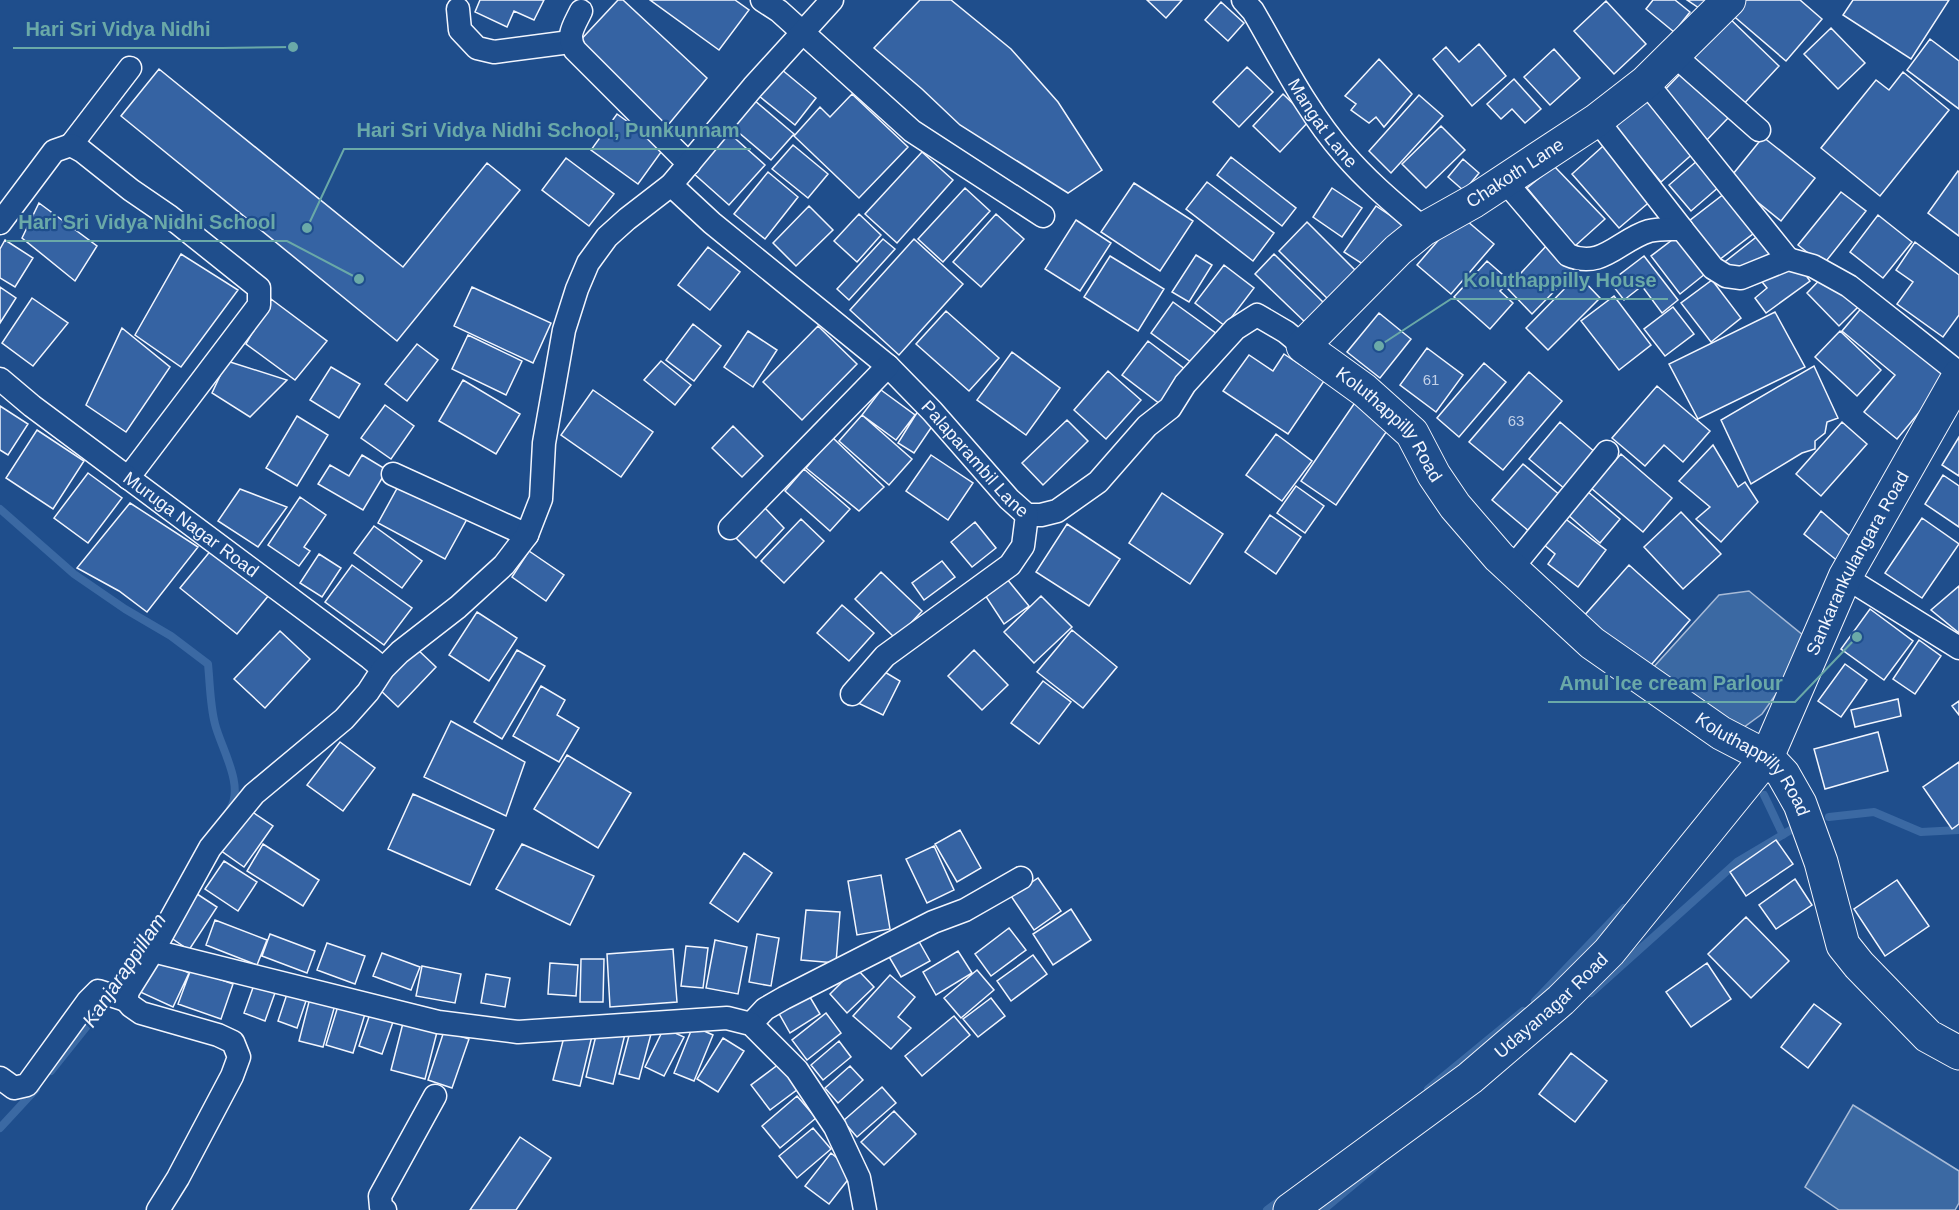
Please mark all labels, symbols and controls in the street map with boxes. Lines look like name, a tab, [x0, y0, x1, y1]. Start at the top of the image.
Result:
callout: Hari Sri Vidya Nidhi	[13, 10, 222, 48]
text: Hari Sri Vidya Nidhi	[25, 18, 211, 40]
street label: Mangat Lane	[1284, 75, 1361, 172]
callout: Hari Sri Vidya Nidhi School, Punkunnam	[344, 111, 751, 149]
text: Hari Sri Vidya Nidhi School, Punkunnam	[356, 119, 740, 141]
street label: Chakoth Lane	[1463, 134, 1567, 212]
callout: Hari Sri Vidya Nidhi School	[6, 203, 287, 241]
text: Hari Sri Vidya Nidhi School	[18, 211, 276, 233]
callout: Koluthappilly House	[1451, 261, 1668, 299]
text: Koluthappilly House	[1463, 269, 1657, 291]
street label: Koluthappilly Road	[1332, 363, 1446, 486]
house number: 61	[1423, 371, 1439, 388]
street label: Palaparambil Lane	[917, 396, 1033, 521]
house number: 63	[1508, 412, 1524, 429]
street label: Muruga Nagar Road	[119, 468, 262, 581]
street label: Sankarankulangara Road	[1802, 468, 1913, 658]
callout: Amul Ice cream Parlour	[1548, 664, 1795, 702]
text: Amul Ice cream Parlour	[1559, 672, 1783, 694]
street label: Koluthappilly Road	[1692, 708, 1813, 819]
water label: Kanjarappillam	[78, 909, 170, 1031]
street label: Udayanagar Road	[1491, 949, 1612, 1062]

